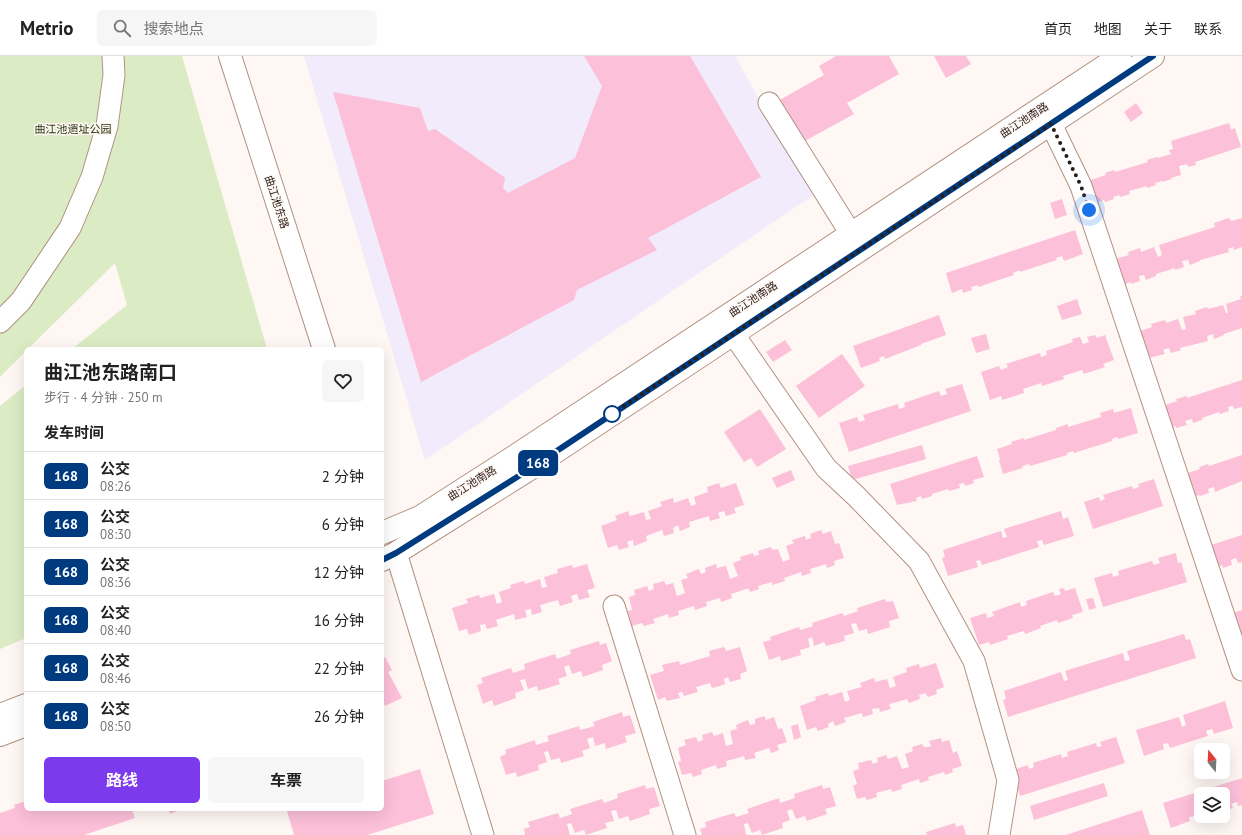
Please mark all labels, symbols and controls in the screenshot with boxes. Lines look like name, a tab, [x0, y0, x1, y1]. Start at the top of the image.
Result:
search box	[97, 10, 377, 46]
text: Metrio	[20, 16, 73, 40]
icon: search	[111, 17, 133, 39]
text: 搜索地点	[143, 19, 203, 38]
text: 首页	[1044, 20, 1072, 38]
text: 地图	[1094, 20, 1122, 38]
text: 关于	[1144, 20, 1172, 38]
text: 联系	[1194, 20, 1222, 38]
street label: 曲江池南路	[997, 99, 1051, 141]
park label: 曲江池遗址公园	[35, 122, 112, 136]
street label: 曲江池东路	[262, 174, 292, 230]
your location	[1079, 200, 1099, 220]
street label: 曲江池南路	[726, 278, 780, 320]
text: 曲江池东路南口	[44, 360, 177, 384]
button: heart	[322, 360, 364, 402]
text: 步行 · 4 分钟 · 250 m	[44, 389, 163, 406]
unlabelled marker	[603, 405, 621, 423]
text: 发车时间	[44, 423, 104, 442]
line badge: 168	[515, 450, 561, 476]
text: 168	[526, 454, 550, 472]
text: 公交	[100, 459, 130, 478]
street label: 曲江池南路	[445, 462, 499, 504]
text: 168	[54, 467, 78, 485]
text: 2 分钟	[322, 467, 364, 486]
text: 08:26	[100, 478, 131, 495]
text: 公交	[100, 507, 130, 526]
text: 168	[54, 515, 78, 533]
text: 6 分钟	[322, 515, 364, 534]
text: 08:30	[100, 526, 131, 543]
text: 公交	[100, 555, 130, 574]
text: 168	[54, 563, 78, 581]
text: 12 分钟	[314, 563, 364, 582]
text: 08:36	[100, 574, 131, 591]
text: 公交	[100, 603, 130, 622]
text: 168	[54, 611, 78, 629]
text: 16 分钟	[314, 611, 364, 630]
text: 08:40	[100, 622, 131, 639]
text: 公交	[100, 651, 130, 670]
text: 168	[54, 659, 78, 677]
text: 22 分钟	[314, 659, 364, 678]
text: 08:46	[100, 670, 131, 687]
text: 公交	[100, 699, 130, 718]
text: 168	[54, 707, 78, 725]
text: 26 分钟	[314, 707, 364, 726]
text: 08:50	[100, 718, 131, 735]
north arrow	[1194, 743, 1230, 779]
map controls	[1194, 743, 1230, 823]
button: 路线	[44, 757, 200, 803]
button: 车票	[208, 757, 364, 803]
button: layers	[1194, 787, 1230, 823]

